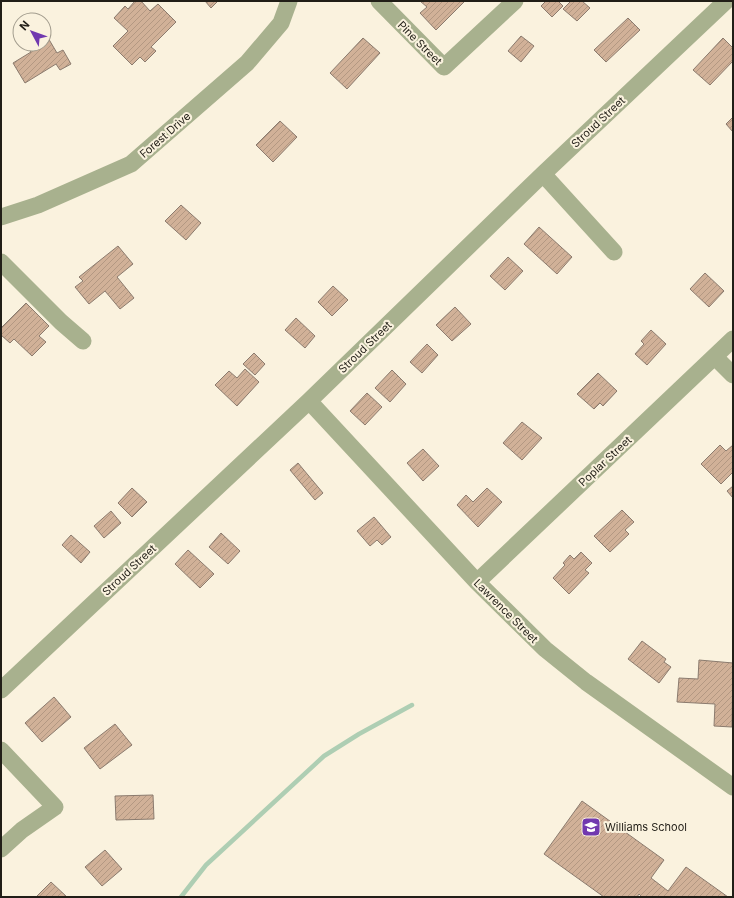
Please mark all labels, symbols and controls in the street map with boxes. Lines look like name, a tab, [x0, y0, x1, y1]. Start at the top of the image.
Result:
north arrow	[12, 12, 52, 52]
text: N	[16, 18, 32, 33]
street label: Pine Street	[395, 18, 445, 68]
street label: Stroud Street	[568, 93, 628, 151]
street label: Forest Drive	[137, 109, 193, 161]
street label: Stroud Street	[335, 318, 395, 376]
street label: Poplar Street	[576, 433, 635, 489]
street label: Stroud Street	[99, 541, 159, 599]
street label: Lawrence Street	[471, 576, 541, 646]
school or university icon: Williams School	[580, 816, 602, 838]
place label: Williams School	[605, 820, 687, 834]

